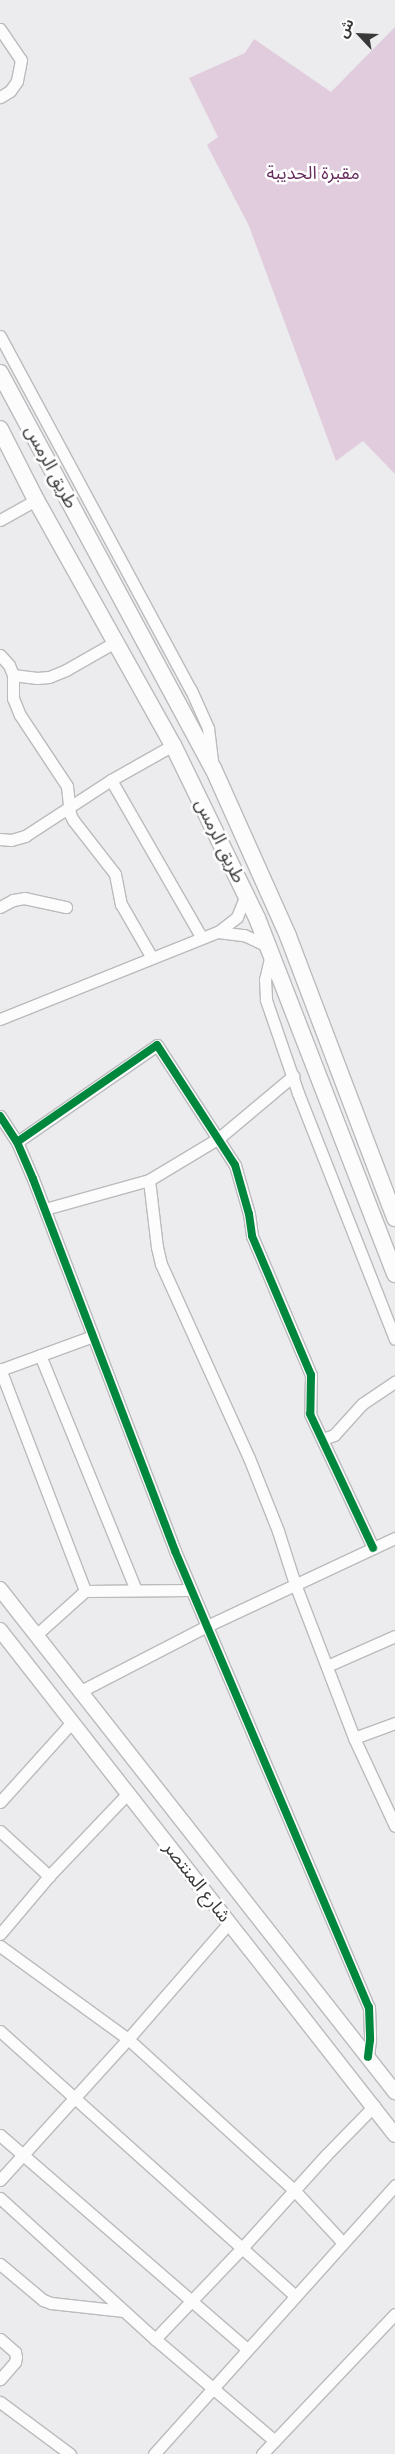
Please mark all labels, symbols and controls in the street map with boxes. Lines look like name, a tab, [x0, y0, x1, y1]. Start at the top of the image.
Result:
north arrow	[335, 10, 385, 60]
text: ش	[334, 16, 358, 41]
park label: مقبرة الحديبة	[266, 162, 360, 184]
street label: طريق الرمس	[20, 422, 82, 512]
street label: طريق الرمس	[190, 795, 250, 887]
street label: شارع المنتصر	[159, 1837, 235, 1927]

